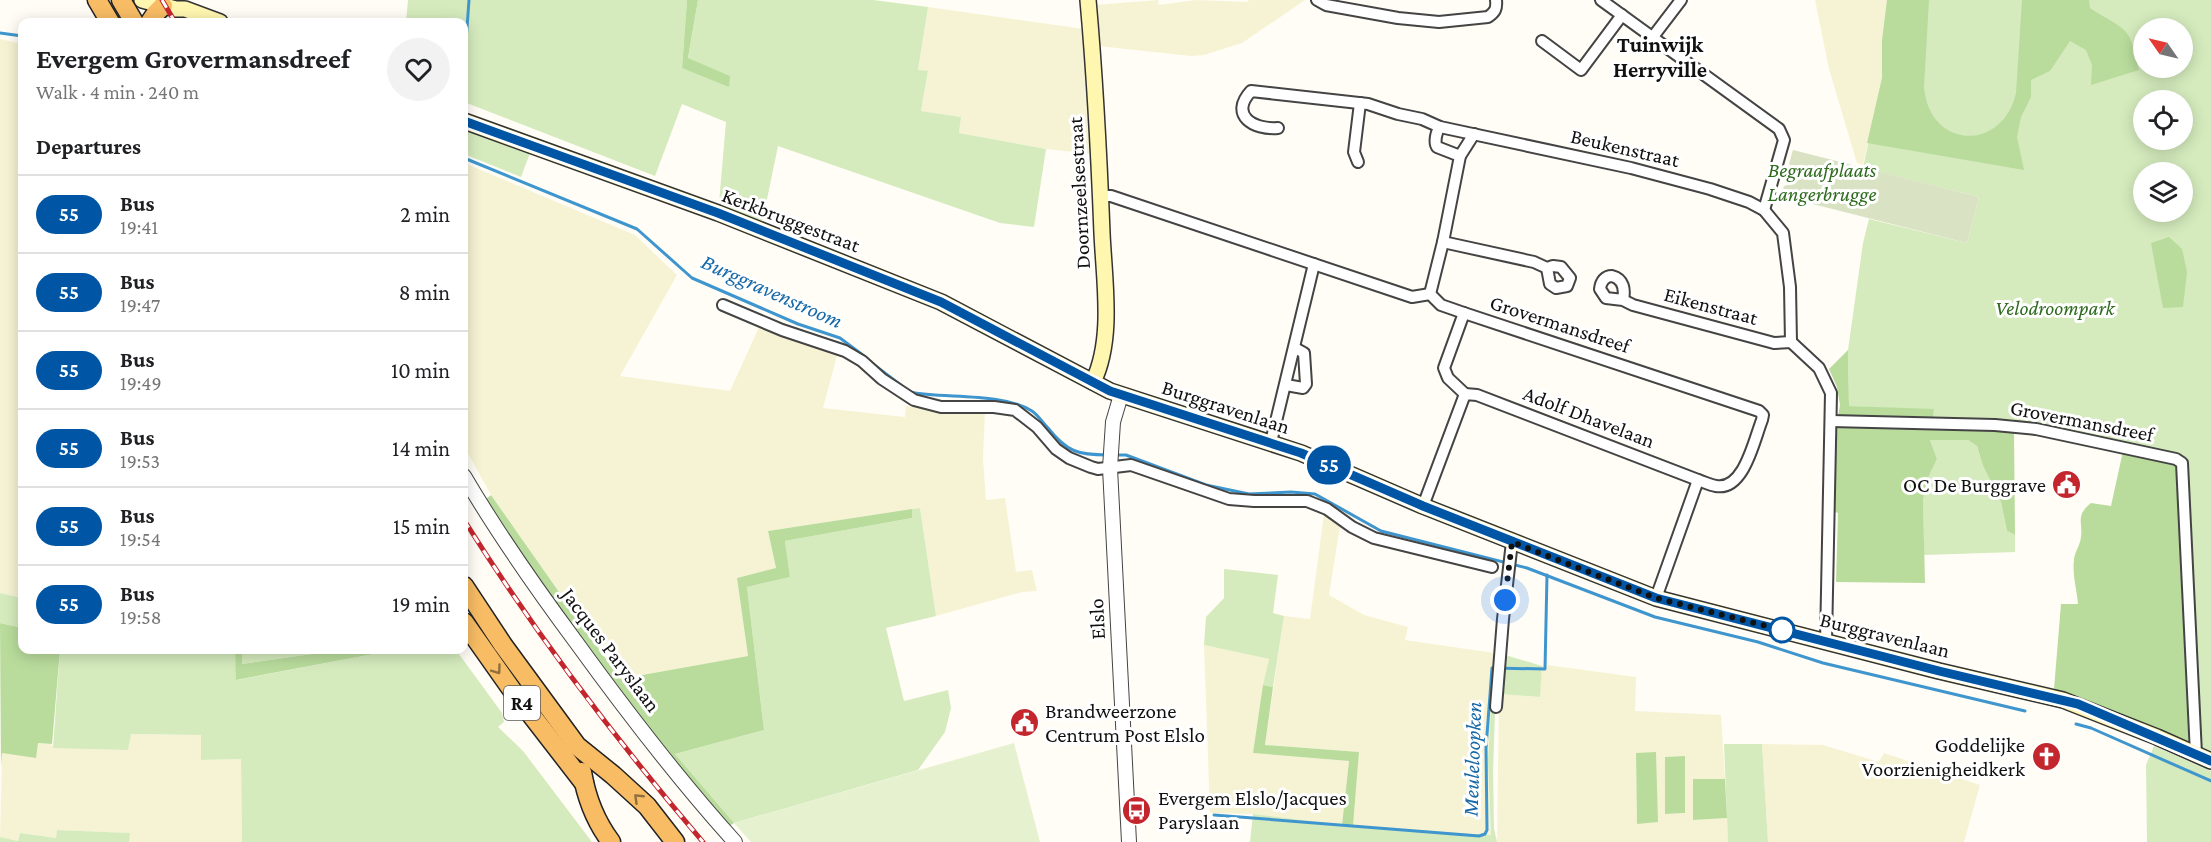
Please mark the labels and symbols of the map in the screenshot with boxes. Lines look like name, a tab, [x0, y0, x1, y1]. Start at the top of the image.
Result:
north arrow	[2133, 18, 2193, 78]
district label: Tuinwijk Herryville	[1613, 32, 1707, 82]
street label: Doornzeelsestraat	[1063, 115, 1095, 270]
street label: Beukenstraat	[1568, 124, 1683, 172]
park label: Begraafplaats Langerbrugge	[1767, 158, 1877, 206]
street label: Kerkbruggestraat	[719, 183, 864, 258]
water label: Burggravenstroom	[698, 249, 846, 333]
street label: Eikenstraat	[1662, 282, 1761, 330]
street label: Grovermansdreef	[1487, 290, 1635, 358]
park label: Velodroompark	[1995, 296, 2116, 320]
street label: Burggravenlaan	[1159, 375, 1293, 439]
street label: Adolf Dhavelaan	[1520, 381, 1658, 453]
street label: Grovermansdreef	[2008, 395, 2158, 447]
line badge: 55	[1302, 446, 1356, 484]
public building icon: OC De Burggrave	[2051, 469, 2083, 501]
place label: OC De Burggrave	[1903, 473, 2046, 497]
street label: Jacques Paryslaan	[555, 582, 666, 717]
your location	[1490, 585, 1520, 615]
street label: Elslo	[1084, 598, 1110, 640]
street label: Burggravenlaan	[1818, 607, 1952, 663]
unlabelled marker	[1769, 617, 1795, 643]
one-way arrow	[490, 663, 501, 674]
road number: R4	[504, 686, 540, 720]
place label: Brandweerzone Centrum Post Elslo	[1045, 699, 1205, 747]
water label: Meuleloopken	[1457, 701, 1486, 818]
public building icon: Brandweerzone Centrum Post Elslo	[1008, 707, 1040, 739]
place label: Goddelijke Voorzienigheidkerk	[1862, 733, 2025, 781]
church icon: Goddelijke Voorzienigheidkerk	[2030, 741, 2062, 773]
place label: Evergem Elslo/Jacques Paryslaan	[1158, 786, 1347, 834]
one-way arrow	[634, 794, 645, 805]
bus stop icon: Evergem Elslo/Jacques Paryslaan	[1121, 794, 1153, 826]

